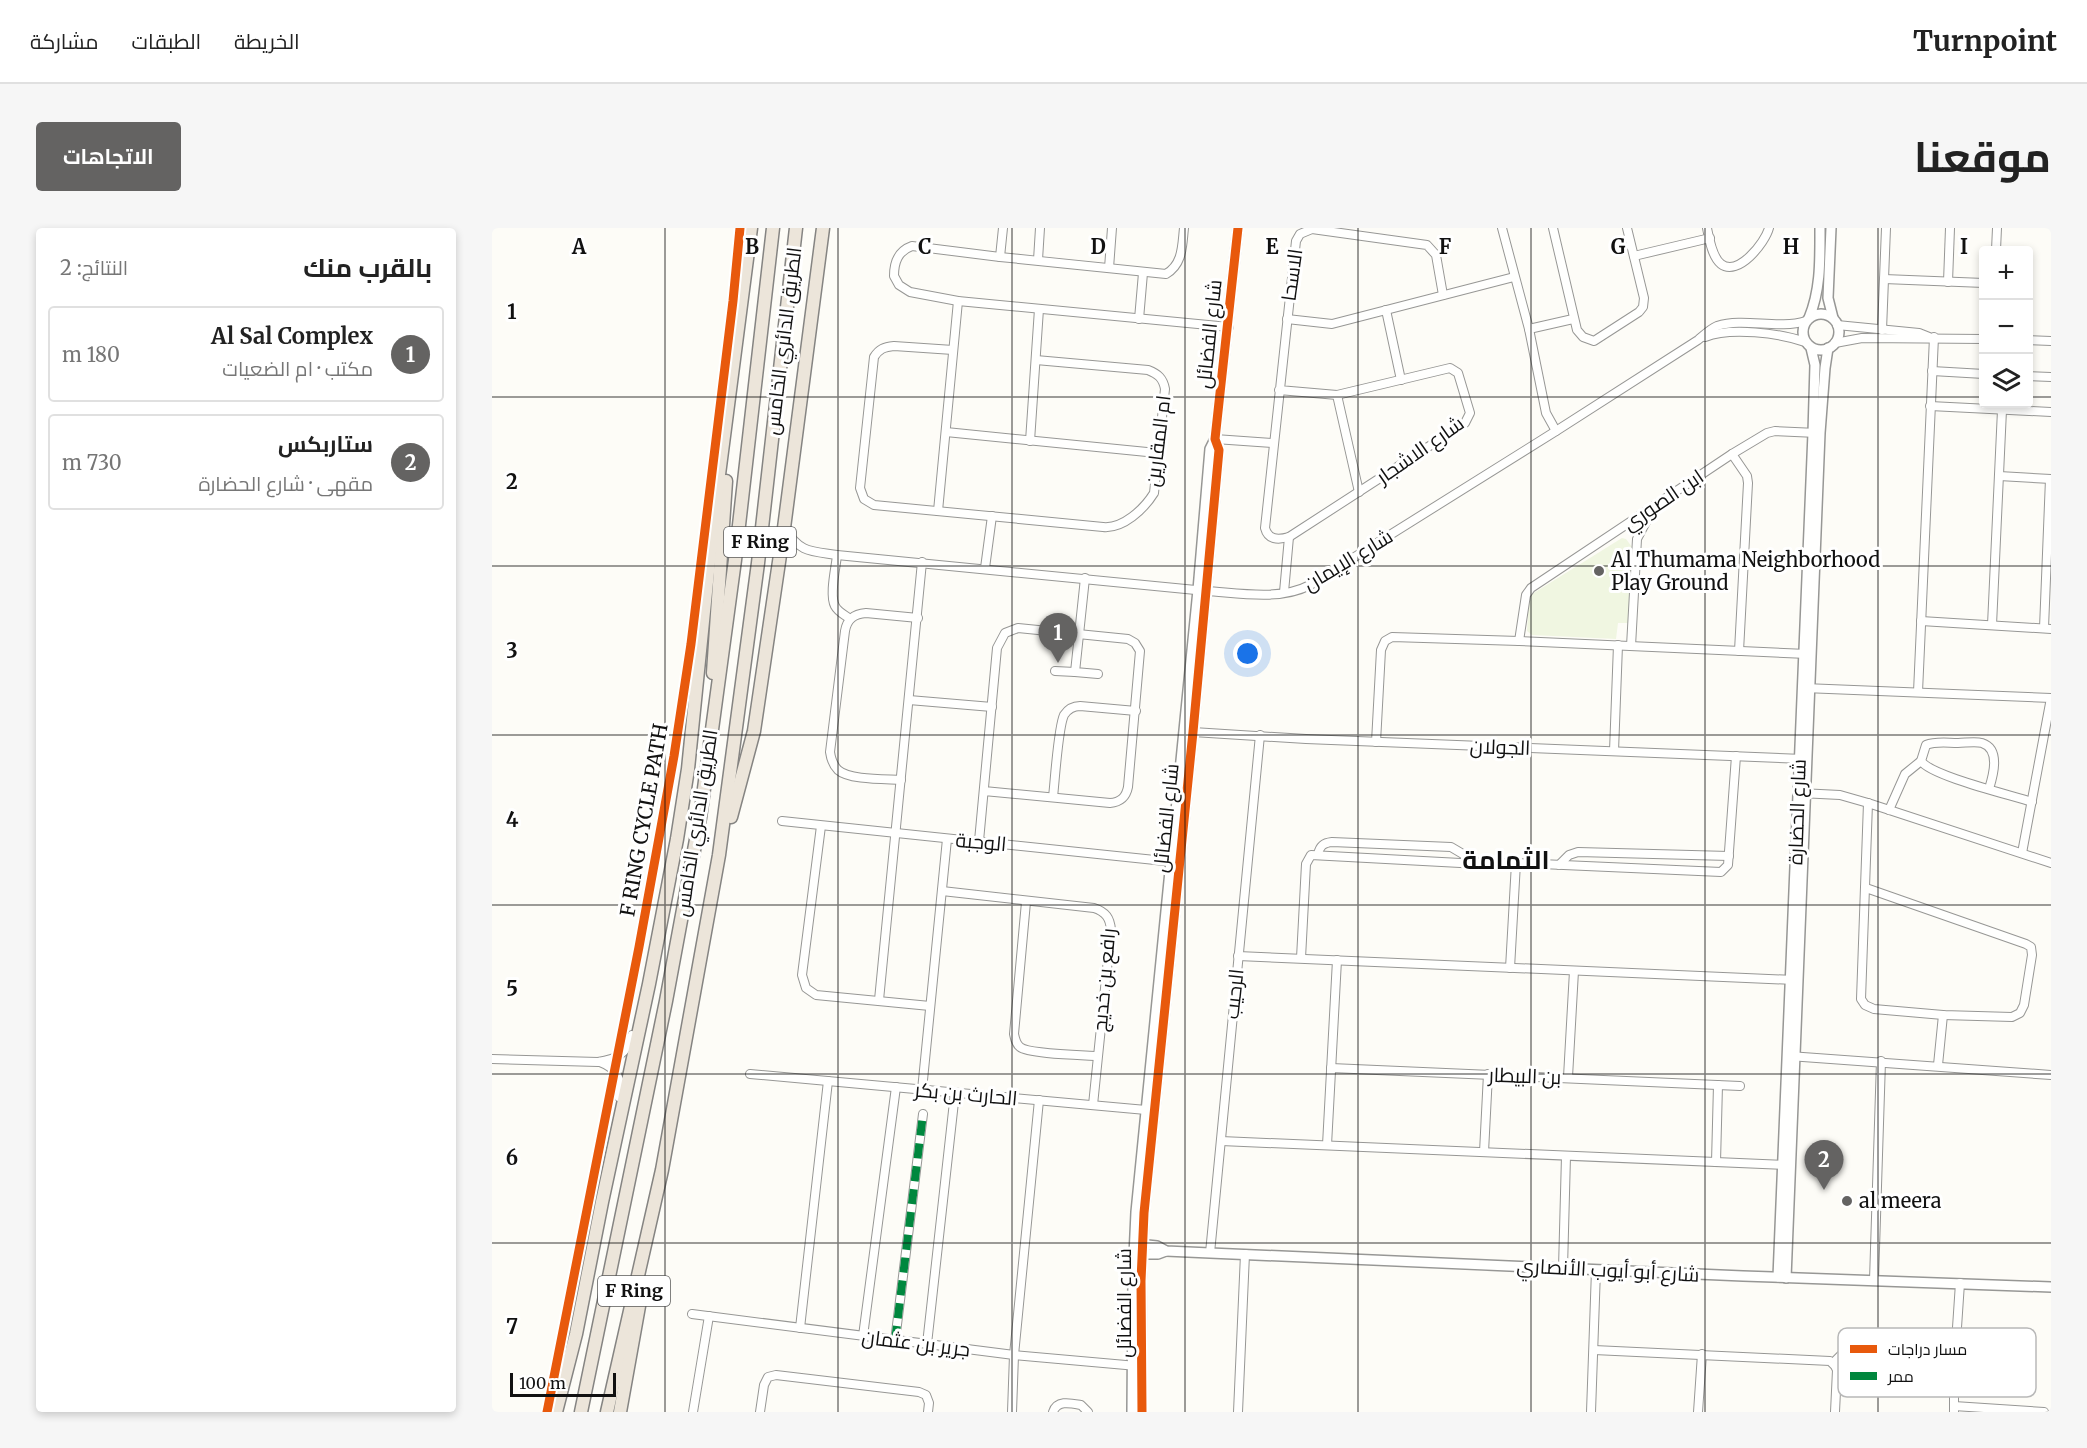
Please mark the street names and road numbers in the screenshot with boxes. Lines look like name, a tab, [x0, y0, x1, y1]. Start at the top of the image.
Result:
street label: الطريق الدائري الخامس	[759, 246, 810, 437]
street label: الاسحا	[1275, 247, 1308, 303]
street label: شارع الفضائل	[1190, 278, 1229, 390]
street label: ام المقارين	[1139, 394, 1177, 488]
street label: شارع الاشجار	[1370, 410, 1470, 491]
street label: ابن الصوري	[1618, 463, 1710, 539]
street label: شارع الإيمان	[1299, 523, 1398, 598]
road number: F Ring	[724, 527, 796, 557]
street label: F RING CYCLE PATH	[614, 721, 673, 918]
street label: الطريق الدائري الخامس	[668, 728, 727, 919]
street label: الجولان	[1469, 733, 1531, 761]
street label: شارع الحضارة	[1782, 758, 1813, 866]
street label: شارع الفضائل	[1147, 762, 1186, 874]
street label: الوجبة	[955, 827, 1008, 856]
street label: رافع بن خديج	[1087, 927, 1122, 1033]
street label: الرحيب	[1218, 968, 1249, 1020]
street label: بن البيطار	[1487, 1062, 1562, 1090]
street label: الحارث بن بكر	[912, 1076, 1019, 1111]
street label: شارع الفضائل	[1111, 1248, 1138, 1358]
street label: شارع أبو أيوب الأنصاري	[1516, 1252, 1700, 1291]
road number: F Ring	[598, 1276, 670, 1306]
street label: جرير بن عثمان	[860, 1323, 972, 1363]

